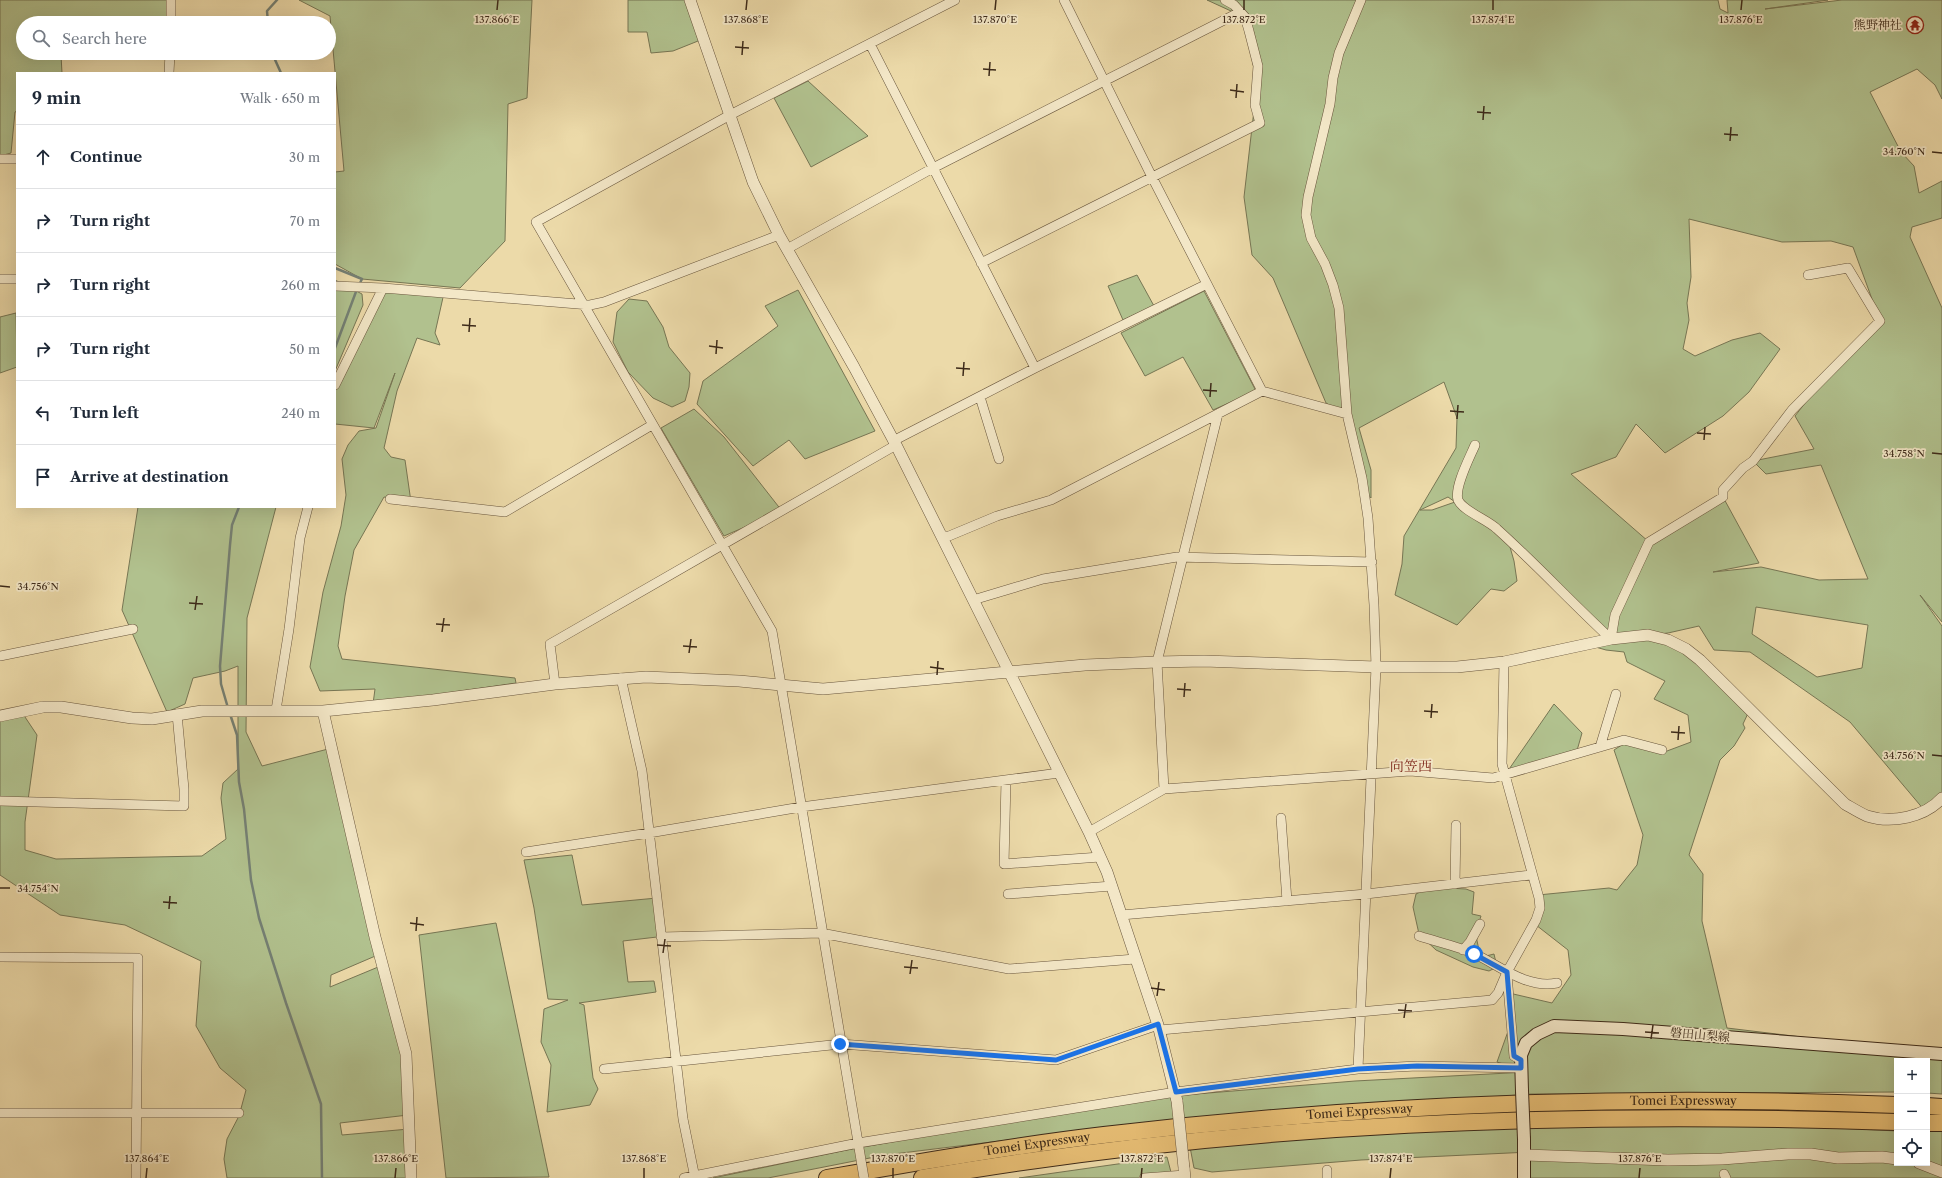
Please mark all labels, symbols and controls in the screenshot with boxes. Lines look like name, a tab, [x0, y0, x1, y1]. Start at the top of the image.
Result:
text: 137.866°E	[475, 13, 519, 26]
text: 137.868°E	[724, 13, 768, 26]
text: 137.870°E	[973, 13, 1017, 26]
text: 137.872°E	[1222, 13, 1266, 26]
text: 137.874°E	[1471, 13, 1515, 26]
text: 137.876°E	[1719, 13, 1763, 26]
temple icon: 熊野神社	[1905, 15, 1925, 35]
search box	[16, 16, 336, 60]
place label: 熊野神社	[1854, 17, 1902, 32]
icon: search	[30, 27, 52, 49]
text: Search here	[62, 29, 147, 48]
text: 9 min	[32, 88, 81, 108]
text: Walk · 650 m	[240, 90, 320, 106]
text: 34.760°N	[1883, 145, 1925, 158]
icon: ahead	[32, 146, 54, 168]
text: Continue	[70, 147, 142, 166]
text: 30 m	[289, 149, 320, 165]
icon: right	[32, 210, 54, 232]
text: Turn right	[70, 211, 150, 230]
text: 70 m	[290, 213, 320, 229]
icon: right	[32, 274, 54, 296]
text: Turn right	[70, 275, 150, 294]
text: 260 m	[281, 277, 320, 293]
icon: right	[32, 338, 54, 360]
text: Turn right	[70, 339, 150, 358]
text: 50 m	[289, 341, 320, 357]
icon: left	[32, 402, 54, 424]
text: Turn left	[70, 403, 139, 422]
text: 240 m	[281, 405, 320, 421]
text: 34.758°N	[1883, 447, 1925, 460]
icon: arrive	[32, 466, 54, 488]
text: Arrive at destination	[70, 467, 229, 486]
text: 34.756°N	[17, 580, 59, 593]
text: 34.756°N	[1883, 749, 1925, 762]
district label: 向笠西	[1390, 757, 1432, 775]
text: 34.754°N	[17, 882, 59, 895]
route start	[1465, 945, 1483, 963]
street label: 磐田山梨線	[1669, 1024, 1731, 1045]
route end	[831, 1035, 849, 1053]
map controls	[1894, 1058, 1930, 1166]
button: +	[1894, 1058, 1930, 1094]
street label: Tomei Expressway	[1630, 1093, 1737, 1108]
button: −	[1894, 1094, 1930, 1130]
street label: Tomei Expressway	[1306, 1100, 1414, 1122]
street label: Tomei Expressway	[983, 1129, 1091, 1159]
button: locate	[1894, 1130, 1930, 1166]
text: 137.864°E	[125, 1152, 169, 1165]
text: 137.866°E	[374, 1152, 418, 1165]
text: 137.868°E	[622, 1152, 666, 1165]
text: 137.870°E	[871, 1152, 915, 1165]
text: 137.872°E	[1120, 1152, 1164, 1165]
text: 137.874°E	[1369, 1152, 1413, 1165]
text: 137.876°E	[1618, 1152, 1662, 1165]

